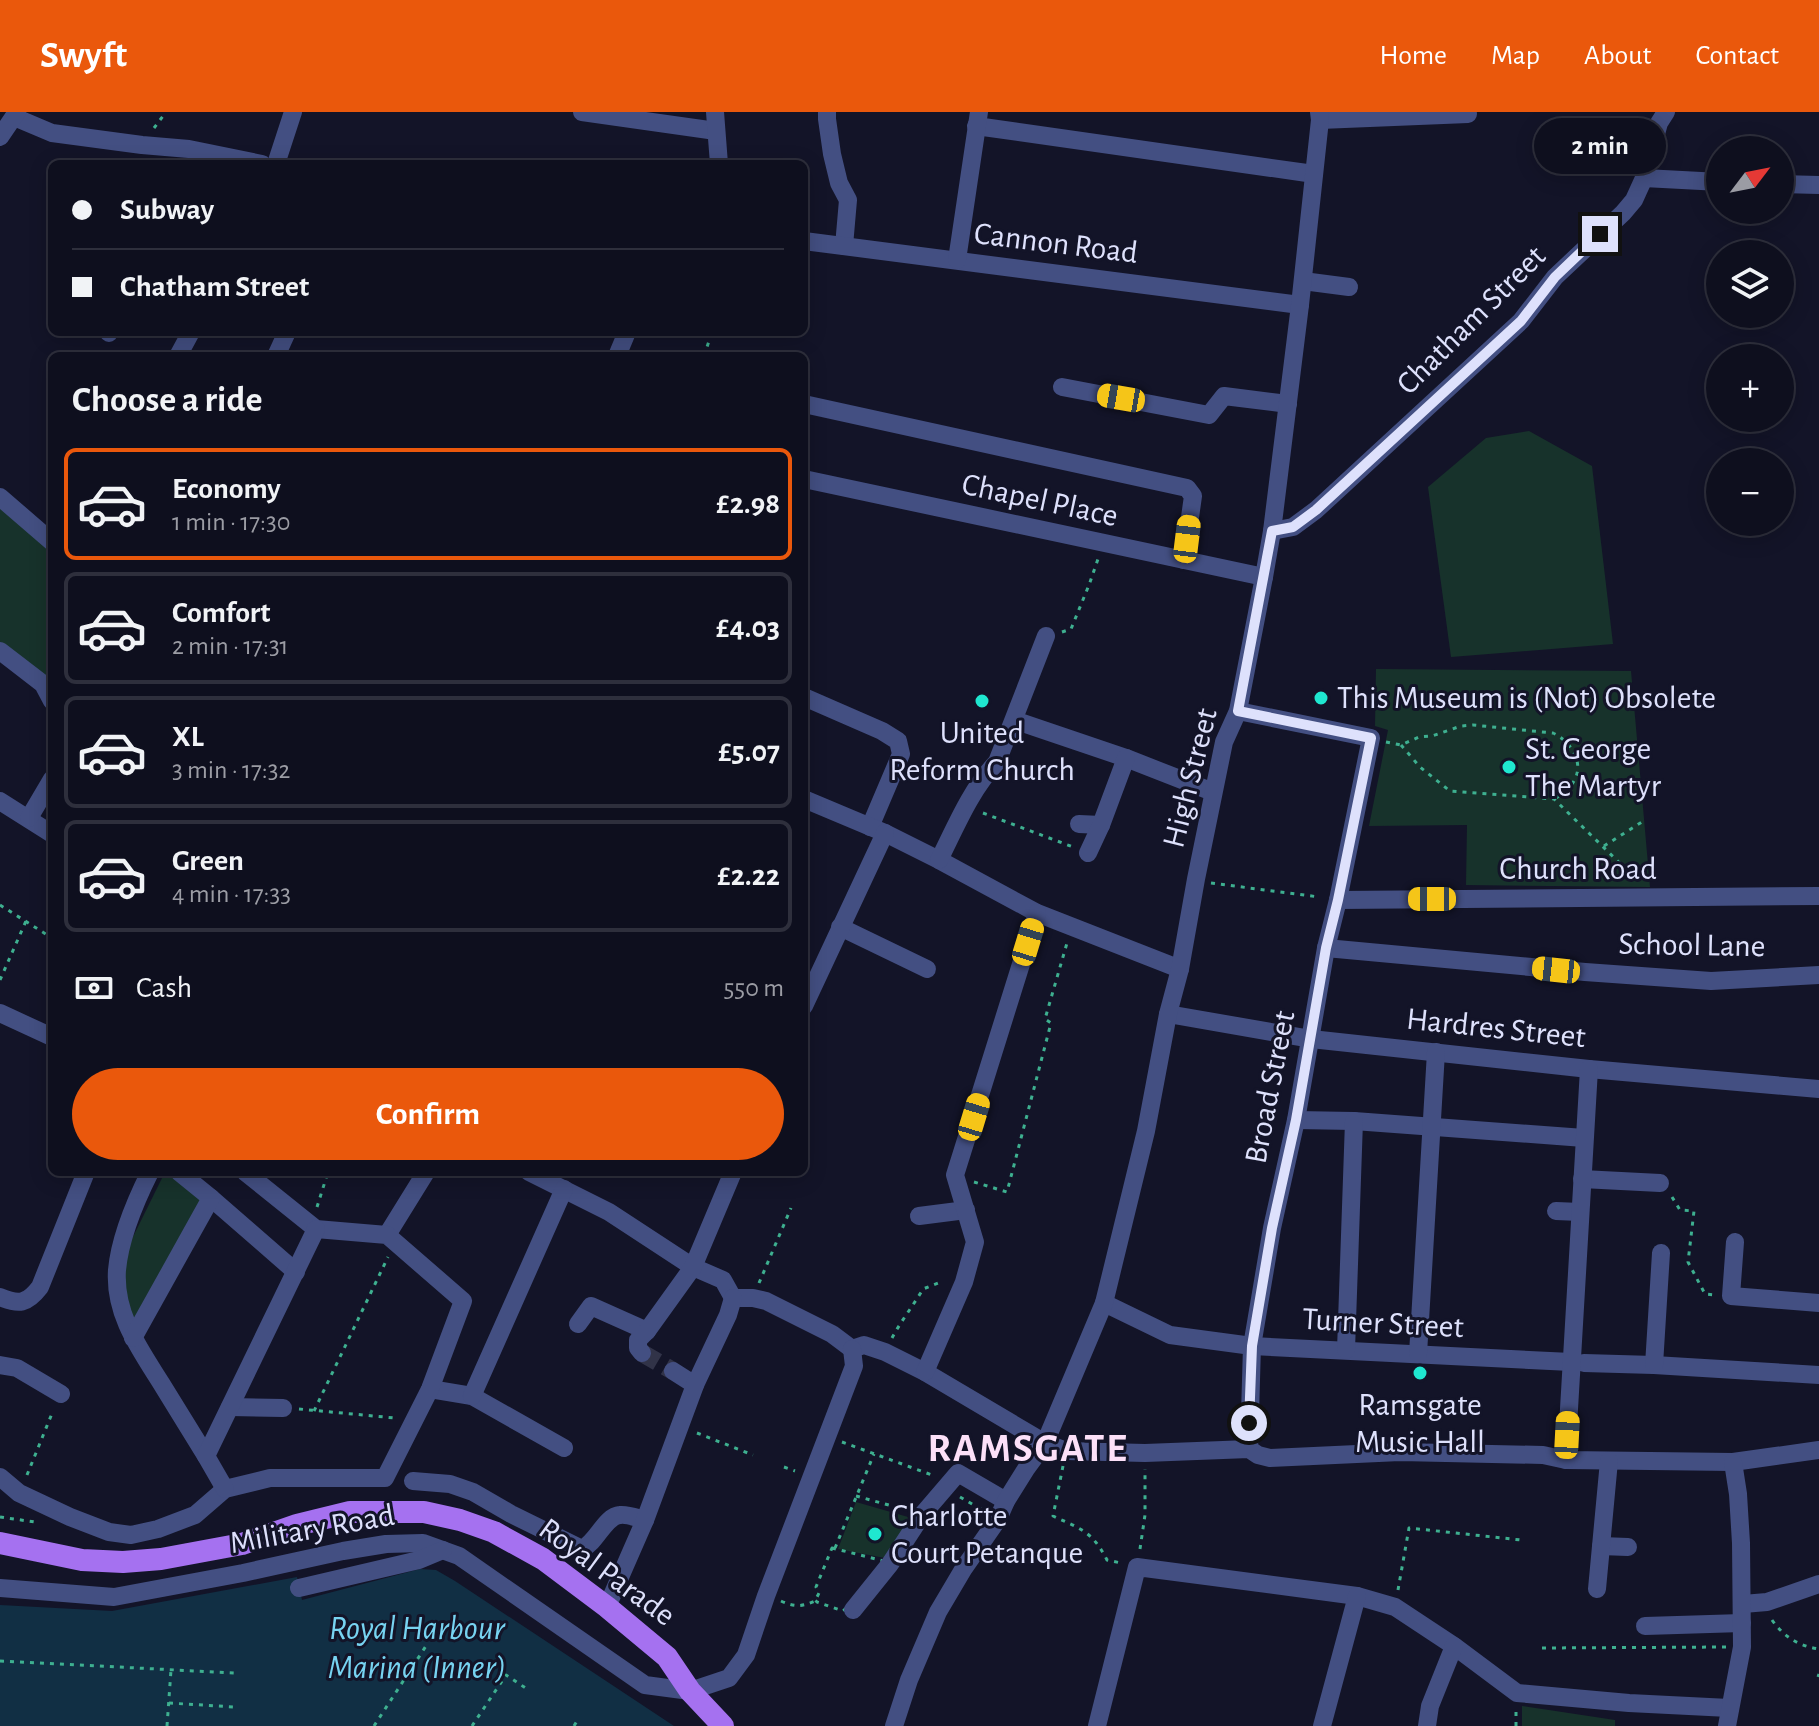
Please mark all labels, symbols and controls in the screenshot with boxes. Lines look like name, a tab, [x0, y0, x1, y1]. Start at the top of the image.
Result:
text: Swyft	[40, 37, 127, 75]
text: Home	[1380, 42, 1447, 70]
text: Map	[1491, 42, 1540, 70]
text: About	[1584, 42, 1652, 70]
text: Contact	[1696, 42, 1779, 70]
callout: 2 min	[1534, 118, 1666, 174]
text: 2 min	[1571, 133, 1629, 159]
north arrow	[1706, 136, 1794, 224]
map controls	[1706, 136, 1794, 536]
text: Subway	[120, 195, 214, 225]
route end	[1582, 216, 1618, 252]
street label: Cannon Road	[972, 217, 1140, 269]
street label: Chatham Street	[1391, 240, 1551, 400]
button: layers	[1706, 240, 1794, 328]
text: Chatham Street	[120, 272, 309, 302]
button: +	[1706, 344, 1794, 432]
text: Choose a ride	[72, 382, 262, 418]
car	[1095, 382, 1147, 414]
button: −	[1706, 448, 1794, 536]
icon: car	[76, 468, 148, 540]
street label: Chapel Place	[959, 468, 1121, 532]
text: Economy	[172, 474, 281, 504]
text: £2.98	[716, 489, 780, 519]
text: 1 min · 17:30	[172, 509, 290, 535]
car	[1172, 514, 1202, 564]
icon: car	[76, 592, 148, 664]
text: Comfort	[172, 598, 271, 628]
text: £4.03	[716, 613, 780, 643]
text: 2 min · 17:31	[172, 633, 289, 659]
place label: This Museum is (Not) Obsolete	[1337, 682, 1716, 714]
marker: This Museum is (Not) Obsolete	[1312, 689, 1330, 707]
marker: United Reform Church	[973, 692, 991, 710]
street label: High Street	[1157, 705, 1223, 851]
icon: car	[76, 716, 148, 788]
place label: United Reform Church	[889, 717, 1075, 786]
text: XL	[172, 722, 204, 752]
place label: St. George The Martyr	[1525, 733, 1662, 802]
text: £5.07	[718, 737, 780, 767]
text: 3 min · 17:32	[172, 757, 290, 783]
marker: St. George The Martyr	[1500, 758, 1518, 776]
icon: car	[76, 840, 148, 912]
text: Green	[172, 846, 244, 876]
street label: Church Road	[1499, 853, 1657, 885]
text: £2.22	[717, 861, 780, 891]
text: 4 min · 17:33	[172, 881, 291, 907]
car	[1408, 887, 1456, 911]
car	[1010, 916, 1046, 968]
street label: School Lane	[1618, 928, 1766, 962]
car	[1531, 956, 1581, 984]
icon: cash	[72, 966, 116, 1010]
text: Cash	[136, 973, 192, 1003]
text: 550 m	[723, 975, 784, 1001]
street label: Hardres Street	[1405, 1003, 1587, 1053]
street label: Broad Street	[1240, 1008, 1300, 1166]
button: Confirm	[72, 1068, 784, 1160]
car	[956, 1091, 992, 1143]
street label: Turner Street	[1301, 1303, 1465, 1343]
marker: Ramsgate Music Hall	[1411, 1364, 1429, 1382]
place label: Ramsgate Music Hall	[1355, 1389, 1485, 1458]
route start	[1231, 1405, 1267, 1441]
car	[1554, 1410, 1580, 1460]
district label: RAMSGATE	[927, 1429, 1129, 1469]
street label: Military Road	[227, 1499, 397, 1559]
place label: Charlotte Court Petanque	[891, 1500, 1083, 1569]
street label: Royal Parade	[533, 1512, 681, 1632]
marker: Charlotte Court Petanque	[866, 1525, 884, 1543]
water label: Royal Harbour Marina (Inner)	[328, 1612, 506, 1685]

